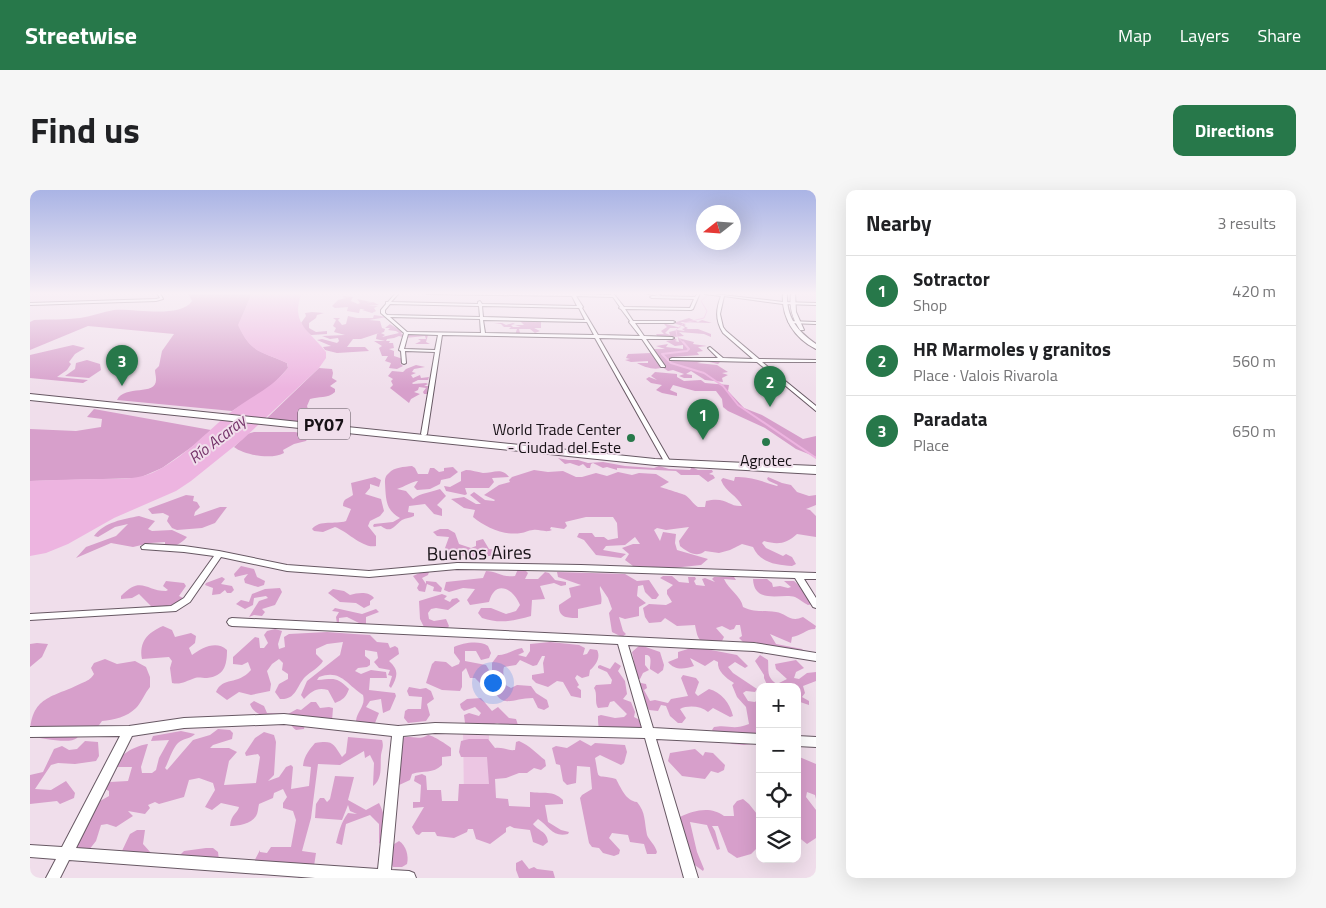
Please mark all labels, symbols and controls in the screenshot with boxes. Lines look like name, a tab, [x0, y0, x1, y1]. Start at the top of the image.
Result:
text: Streetwise	[25, 17, 137, 53]
text: Map	[1118, 22, 1152, 49]
text: Layers	[1180, 22, 1229, 49]
text: Share	[1257, 22, 1301, 49]
text: Find us	[30, 103, 140, 157]
button: Directions	[1173, 105, 1296, 156]
north arrow	[696, 205, 741, 250]
text: Nearby	[866, 207, 931, 239]
text: 3 results	[1217, 211, 1276, 235]
text: Sotractor	[913, 264, 990, 293]
text: 1	[878, 279, 886, 303]
text: 420 m	[1232, 279, 1276, 303]
text: Shop	[913, 293, 947, 317]
text: HR Marmoles y granitos	[913, 334, 1111, 363]
pin: 3	[106, 345, 138, 386]
text: 2	[878, 349, 886, 373]
text: 560 m	[1232, 349, 1276, 373]
text: Place · Valois Rivarola	[913, 363, 1058, 387]
pin: 2	[754, 366, 786, 407]
pin: 1	[687, 399, 719, 440]
text: Paradata	[913, 404, 987, 433]
water label: Río Acaray	[183, 408, 252, 469]
road number: PY07	[298, 408, 350, 440]
place label: World Trade Center - Ciudad del Este	[492, 417, 621, 459]
text: 3	[878, 419, 886, 443]
text: 650 m	[1232, 419, 1276, 443]
marker: World Trade Center - Ciudad del Este	[625, 432, 637, 444]
text: Place	[913, 433, 949, 457]
marker: Agrotec	[760, 436, 772, 448]
place label: Agrotec	[740, 448, 792, 472]
street label: Buenos Aires	[426, 537, 532, 567]
your location	[480, 670, 506, 696]
map controls	[756, 683, 801, 863]
button: +	[756, 683, 801, 728]
button: −	[756, 728, 801, 773]
button: locate	[756, 773, 801, 818]
button: layers	[756, 818, 801, 863]

